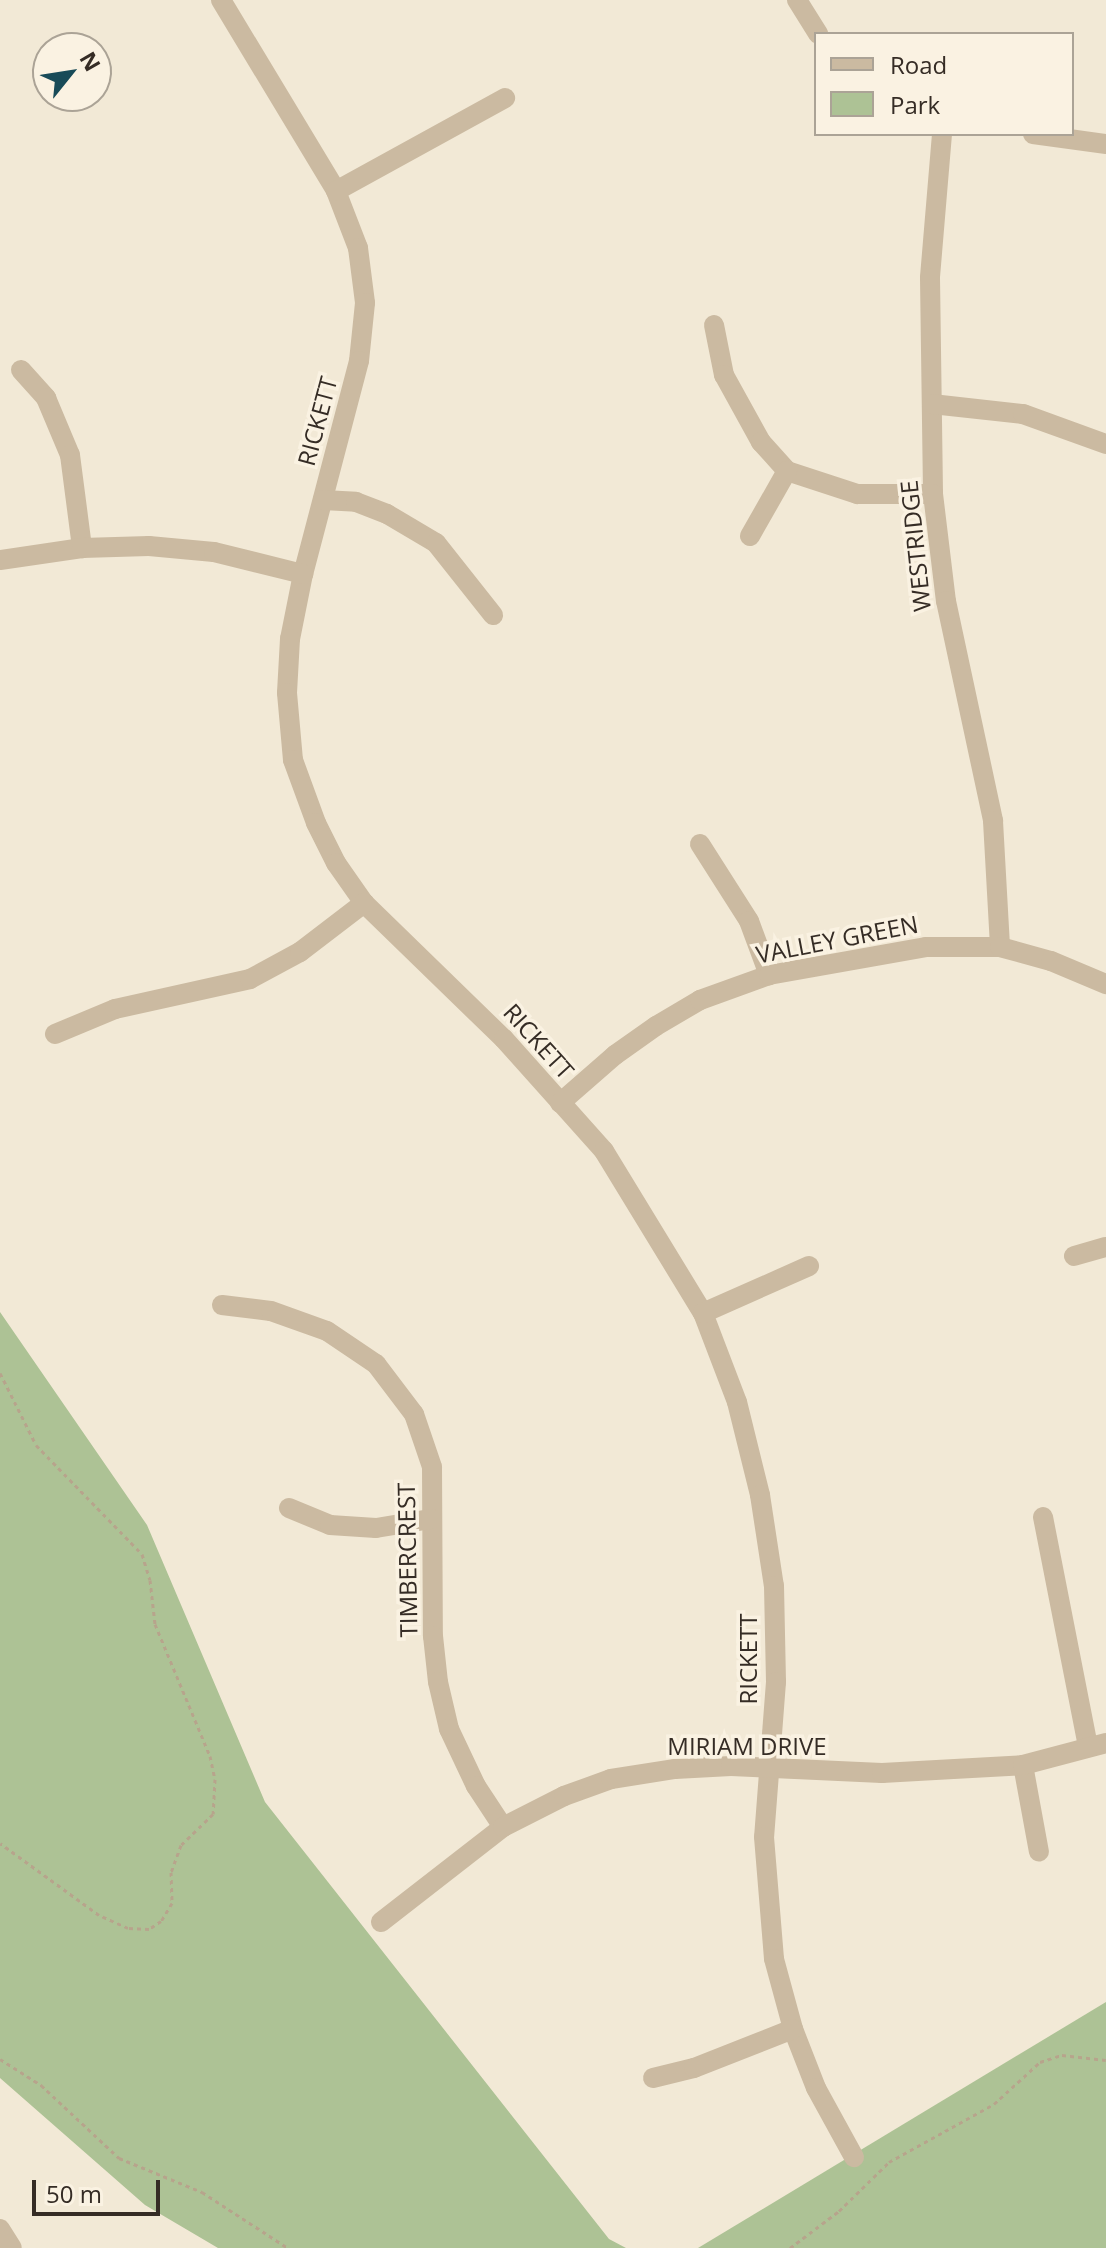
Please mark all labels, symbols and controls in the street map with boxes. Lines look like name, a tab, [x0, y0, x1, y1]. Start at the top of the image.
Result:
north arrow	[32, 32, 112, 112]
legend	[814, 32, 1074, 136]
text: N	[74, 46, 109, 76]
text: Road	[890, 48, 947, 81]
text: Park	[890, 88, 940, 121]
street label: RICKETT	[291, 373, 343, 469]
street label: WESTRIDGE	[894, 479, 936, 613]
street label: VALLEY GREEN	[753, 909, 921, 969]
street label: RICKETT	[498, 998, 580, 1084]
street label: TIMBERCREST	[391, 1482, 423, 1638]
street label: RICKETT	[734, 1613, 762, 1705]
street label: MIRIAM DRIVE	[667, 1732, 827, 1760]
scale bar	[36, 2164, 164, 2214]
text: 50 m	[46, 2177, 102, 2210]

